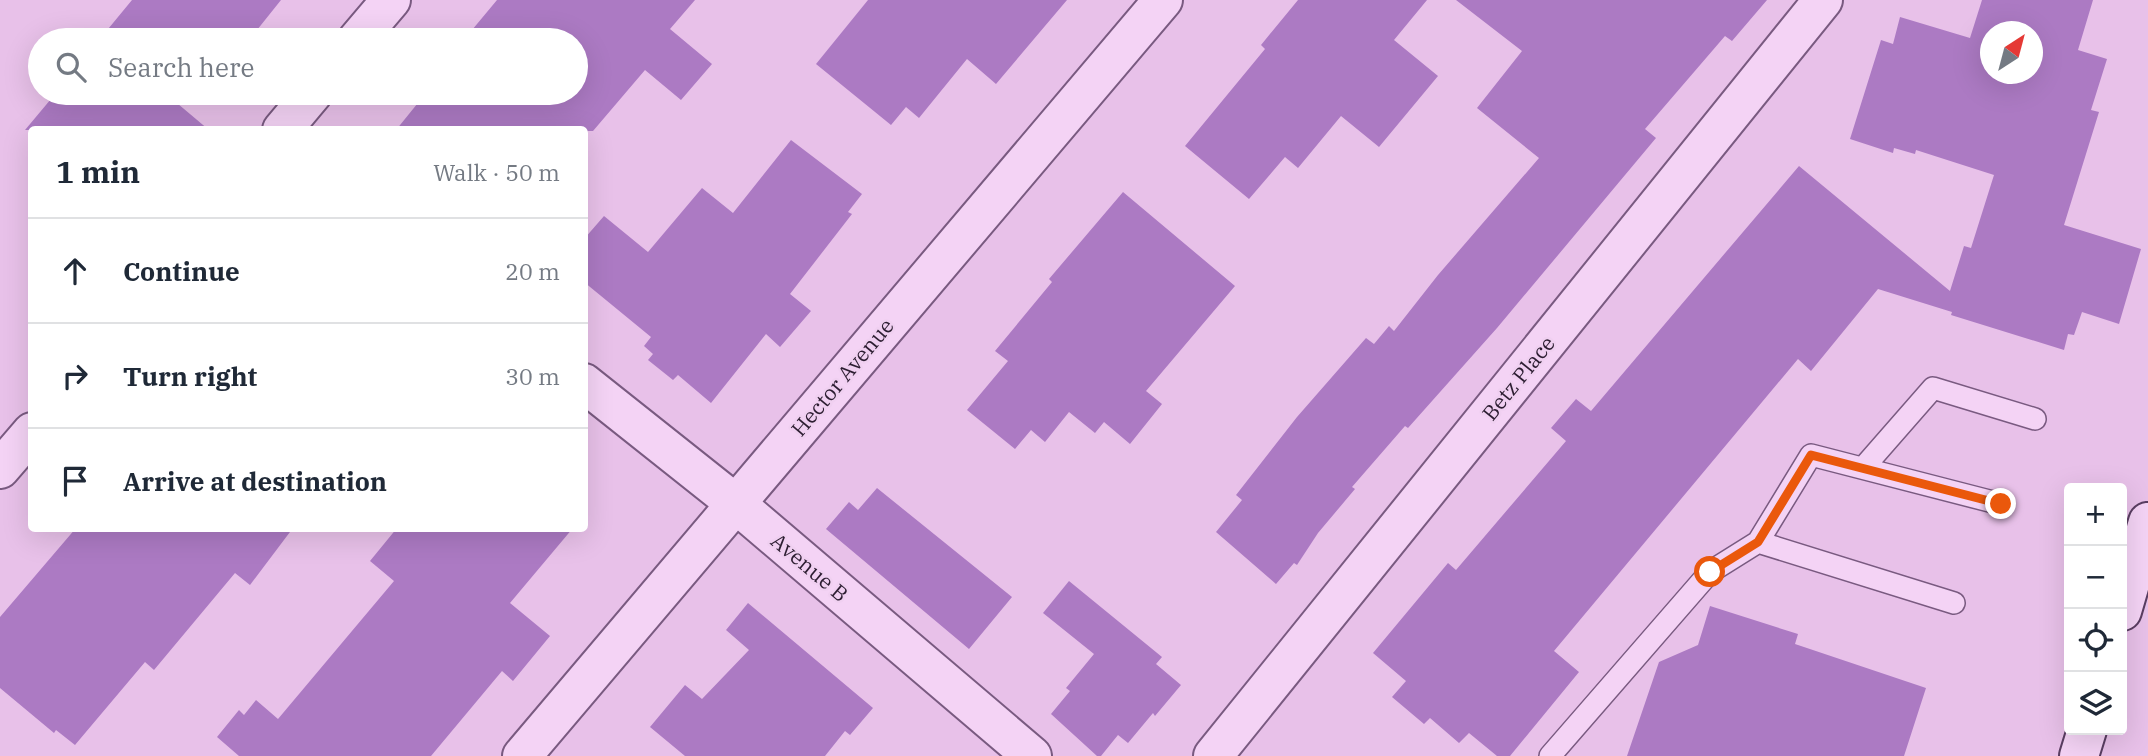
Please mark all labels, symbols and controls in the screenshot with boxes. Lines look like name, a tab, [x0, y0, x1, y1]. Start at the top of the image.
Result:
north arrow	[1980, 21, 2043, 84]
search box	[28, 28, 588, 105]
icon: search	[52, 48, 90, 86]
text: Search here	[108, 50, 254, 84]
text: 1 min	[56, 152, 140, 191]
text: Walk · 50 m	[433, 157, 560, 187]
icon: ahead	[56, 252, 94, 290]
text: Continue	[123, 254, 240, 288]
text: 20 m	[505, 256, 560, 286]
street label: Hector Avenue	[784, 312, 900, 442]
street label: Betz Place	[1475, 330, 1561, 426]
icon: right	[56, 357, 94, 395]
text: Turn right	[123, 359, 257, 393]
text: 30 m	[505, 361, 560, 391]
icon: arrive	[56, 462, 94, 500]
text: Arrive at destination	[123, 464, 387, 498]
map controls	[2064, 483, 2127, 735]
button: +	[2064, 483, 2127, 546]
route end	[1985, 488, 2016, 519]
street label: Avenue B	[765, 526, 855, 608]
button: −	[2064, 546, 2127, 609]
route start	[1694, 556, 1725, 587]
button: locate	[2064, 609, 2127, 672]
button: layers	[2064, 672, 2127, 735]

